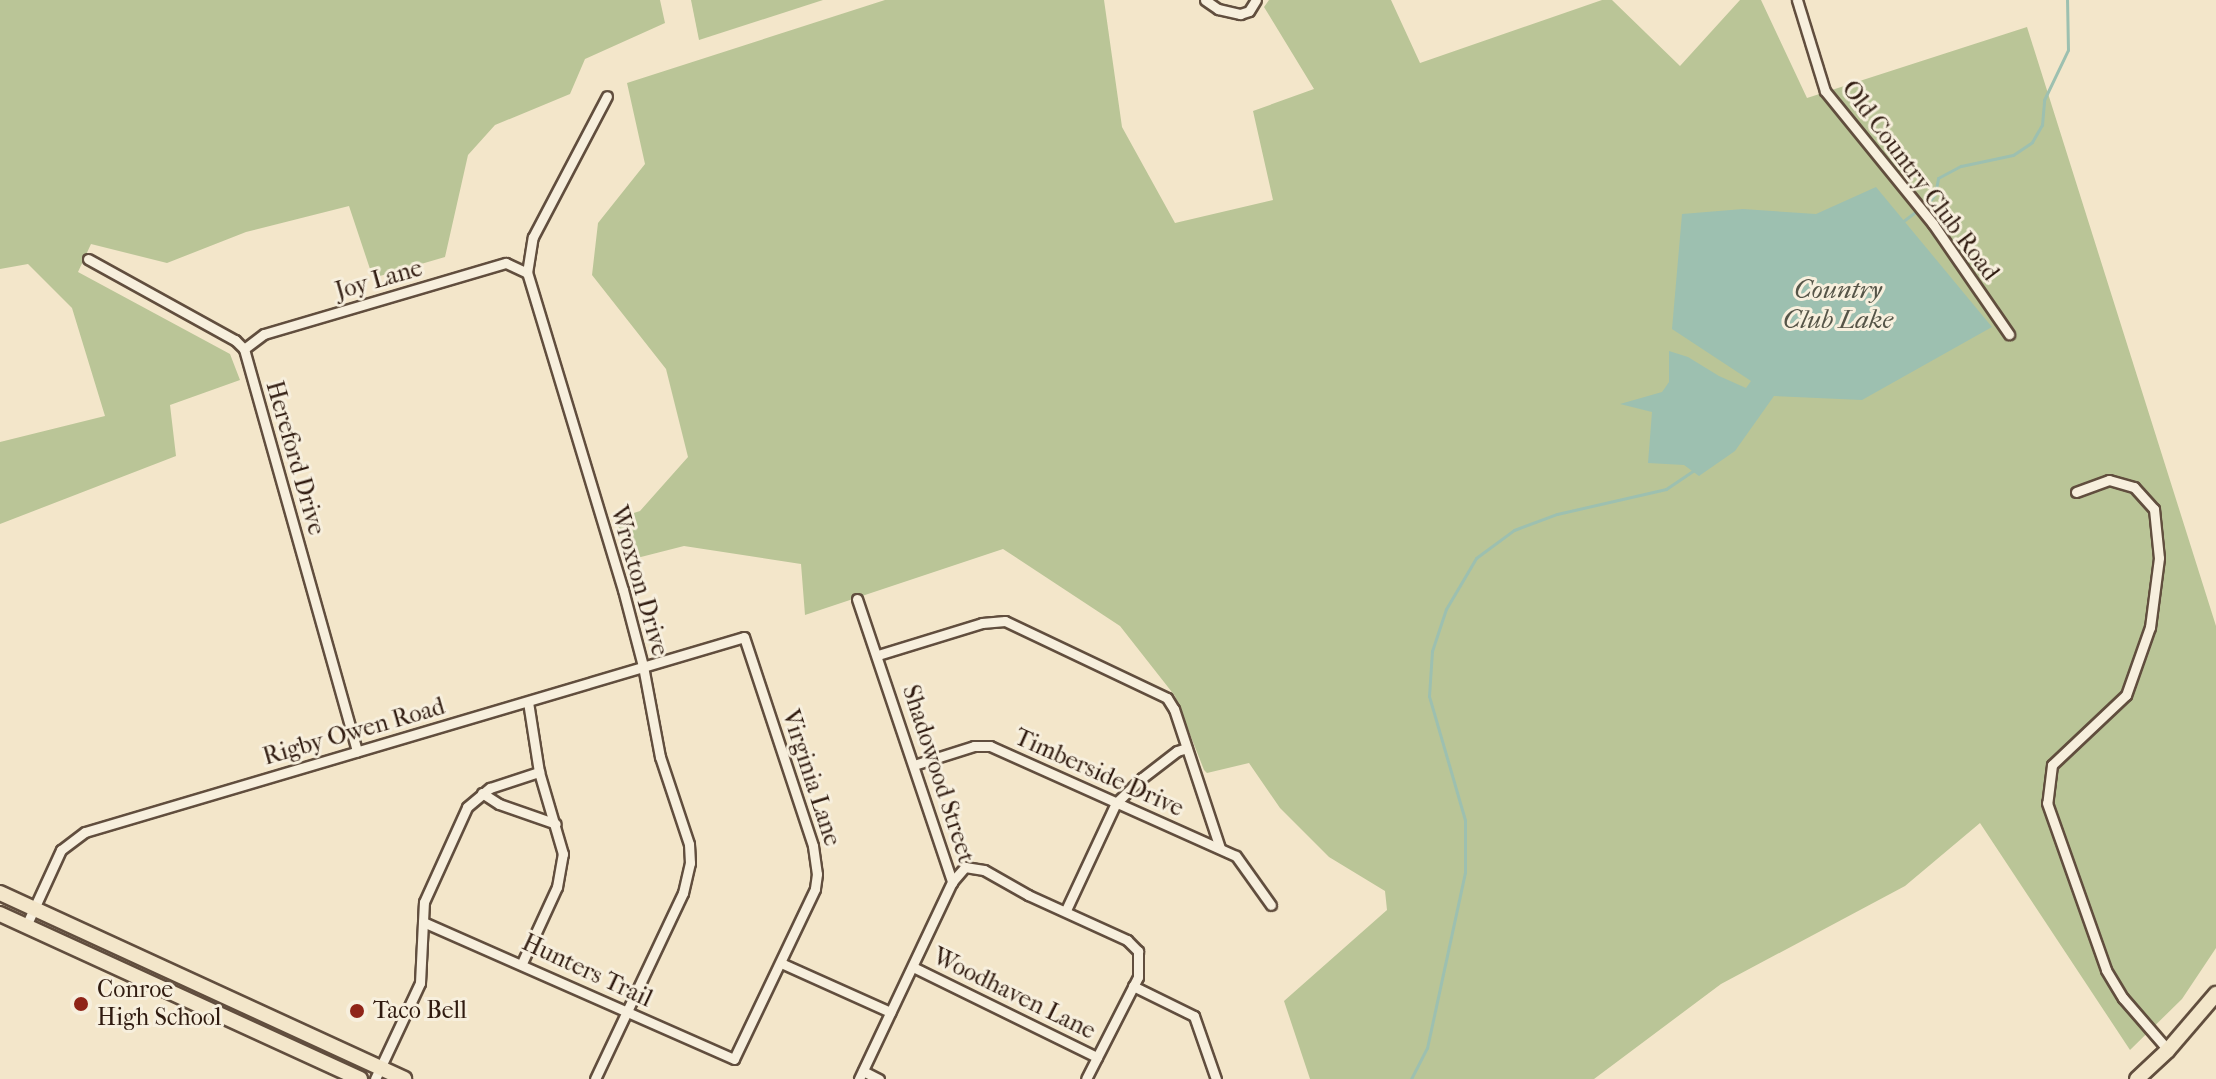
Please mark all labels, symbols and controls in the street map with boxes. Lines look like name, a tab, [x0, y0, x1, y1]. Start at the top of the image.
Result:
street label: Old Country Club Road	[1835, 75, 2005, 287]
street label: Joy Lane	[332, 254, 426, 306]
water label: Country Club Lake	[1783, 274, 1893, 336]
street label: Hereford Drive	[259, 378, 331, 538]
street label: Wroxton Drive	[604, 503, 674, 659]
street label: Shadowood Street	[896, 682, 980, 866]
street label: Rigby Owen Road	[260, 692, 448, 772]
street label: Virginia Lane	[775, 706, 847, 850]
street label: Timberside Drive	[1010, 723, 1188, 823]
street label: Hunters Trail	[517, 928, 657, 1014]
street label: Woodhaven Lane	[928, 942, 1100, 1046]
place label: Conroe High School	[97, 976, 221, 1032]
marker: Conroe High School	[72, 995, 90, 1013]
place label: Taco Bell	[373, 997, 467, 1025]
marker: Taco Bell	[348, 1002, 366, 1020]

